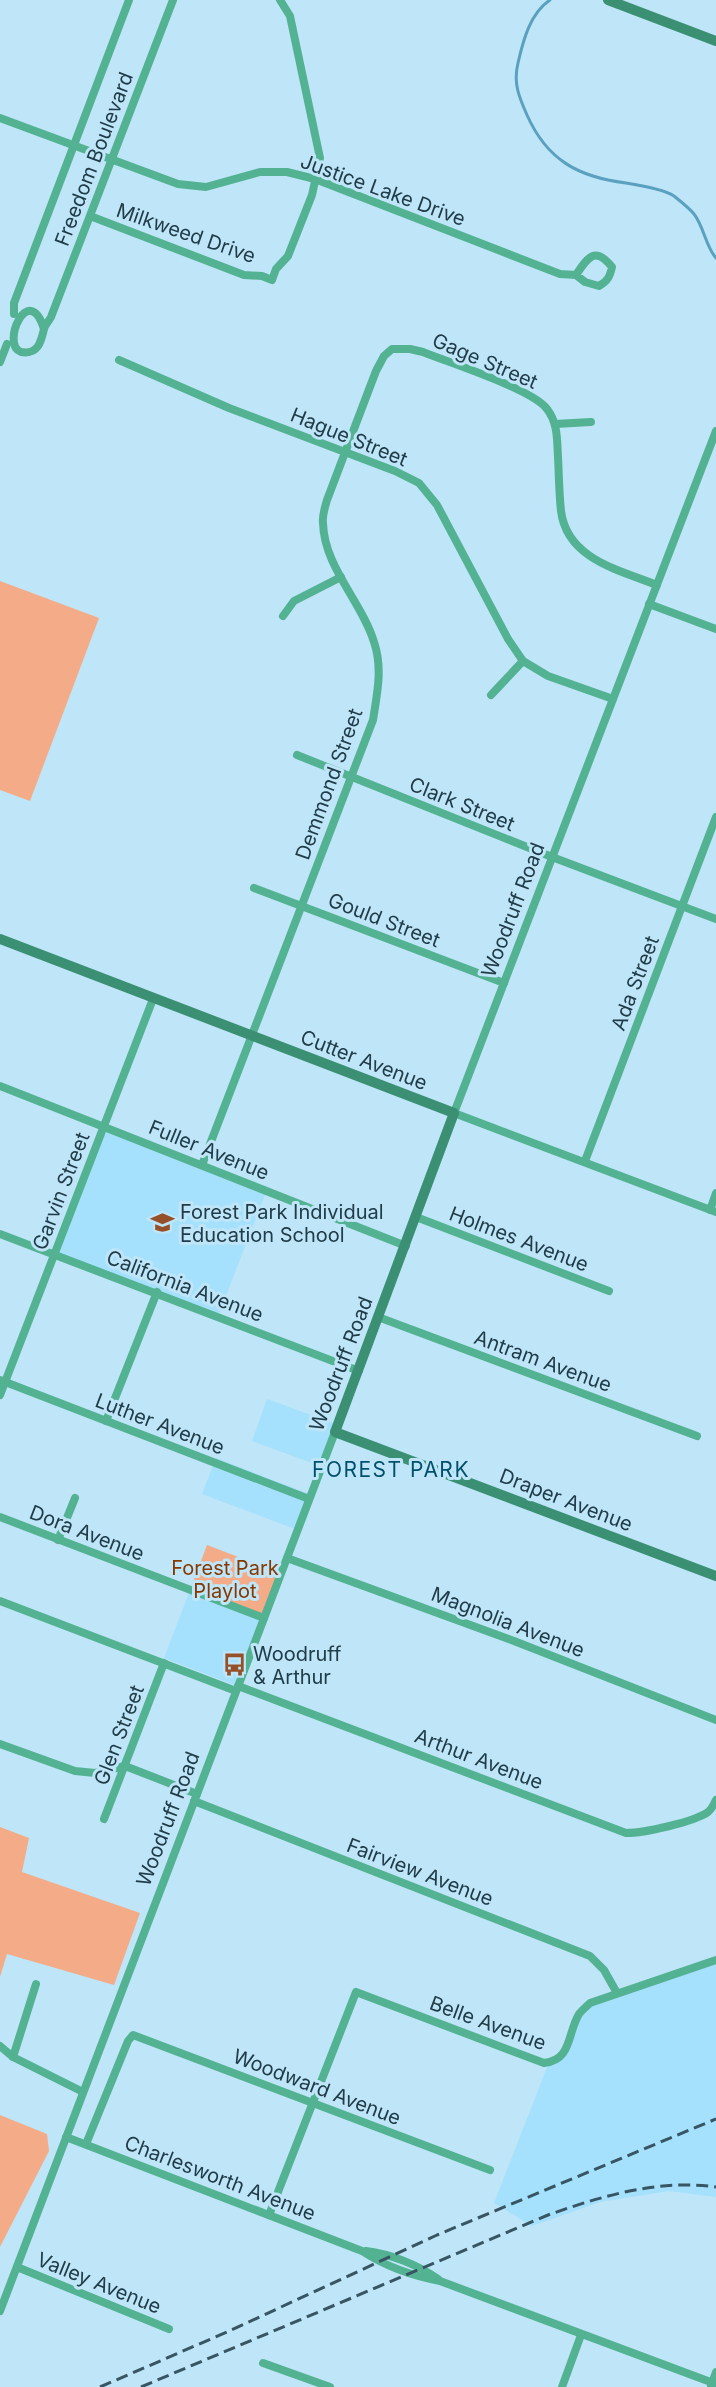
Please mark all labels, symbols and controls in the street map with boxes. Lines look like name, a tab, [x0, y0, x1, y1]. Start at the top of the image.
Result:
street label: Freedom Boulevard	[50, 69, 138, 249]
street label: Justice Lake Drive	[297, 149, 469, 231]
street label: Milkweed Drive	[113, 198, 259, 268]
street label: Gage Street	[429, 328, 542, 394]
street label: Hague Street	[287, 403, 411, 472]
street label: Demmond Street	[290, 705, 368, 863]
street label: Clark Street	[406, 772, 519, 836]
street label: Woodruff Road	[476, 839, 550, 981]
street label: Gould Street	[325, 888, 444, 952]
street label: Ada Street	[606, 932, 664, 1034]
street label: Cutter Avenue	[297, 1025, 431, 1095]
street label: Fuller Avenue	[145, 1115, 273, 1185]
street label: Garvin Street	[28, 1128, 95, 1253]
place label: Forest Park Individual Education School	[180, 1200, 384, 1247]
street label: Holmes Avenue	[446, 1201, 592, 1277]
school or university icon: Forest Park Individual Education School	[149, 1210, 175, 1236]
street label: California Avenue	[103, 1245, 267, 1327]
street label: Woodruff Road	[304, 1293, 378, 1435]
street label: Antram Avenue	[471, 1325, 615, 1397]
street label: Luther Avenue	[92, 1388, 228, 1460]
district label: FOREST PARK	[312, 1457, 470, 1482]
street label: Draper Avenue	[496, 1464, 636, 1536]
street label: Dora Avenue	[26, 1500, 148, 1566]
park label: Forest Park Playlot	[171, 1556, 279, 1603]
street label: Magnolia Avenue	[428, 1582, 588, 1662]
place label: Woodruff & Arthur	[253, 1642, 342, 1689]
bus stop icon: Woodruff & Arthur	[222, 1652, 248, 1678]
street label: Glen Street	[89, 1681, 149, 1788]
street label: Arthur Avenue	[412, 1724, 546, 1794]
street label: Woodruff Road	[131, 1748, 205, 1890]
street label: Fairview Avenue	[343, 1833, 497, 1911]
street label: Belle Avenue	[427, 1991, 549, 2055]
street label: Woodward Avenue	[230, 2044, 404, 2130]
street label: Charlesworth Avenue	[121, 2130, 319, 2226]
street label: Valley Avenue	[33, 2247, 165, 2319]

